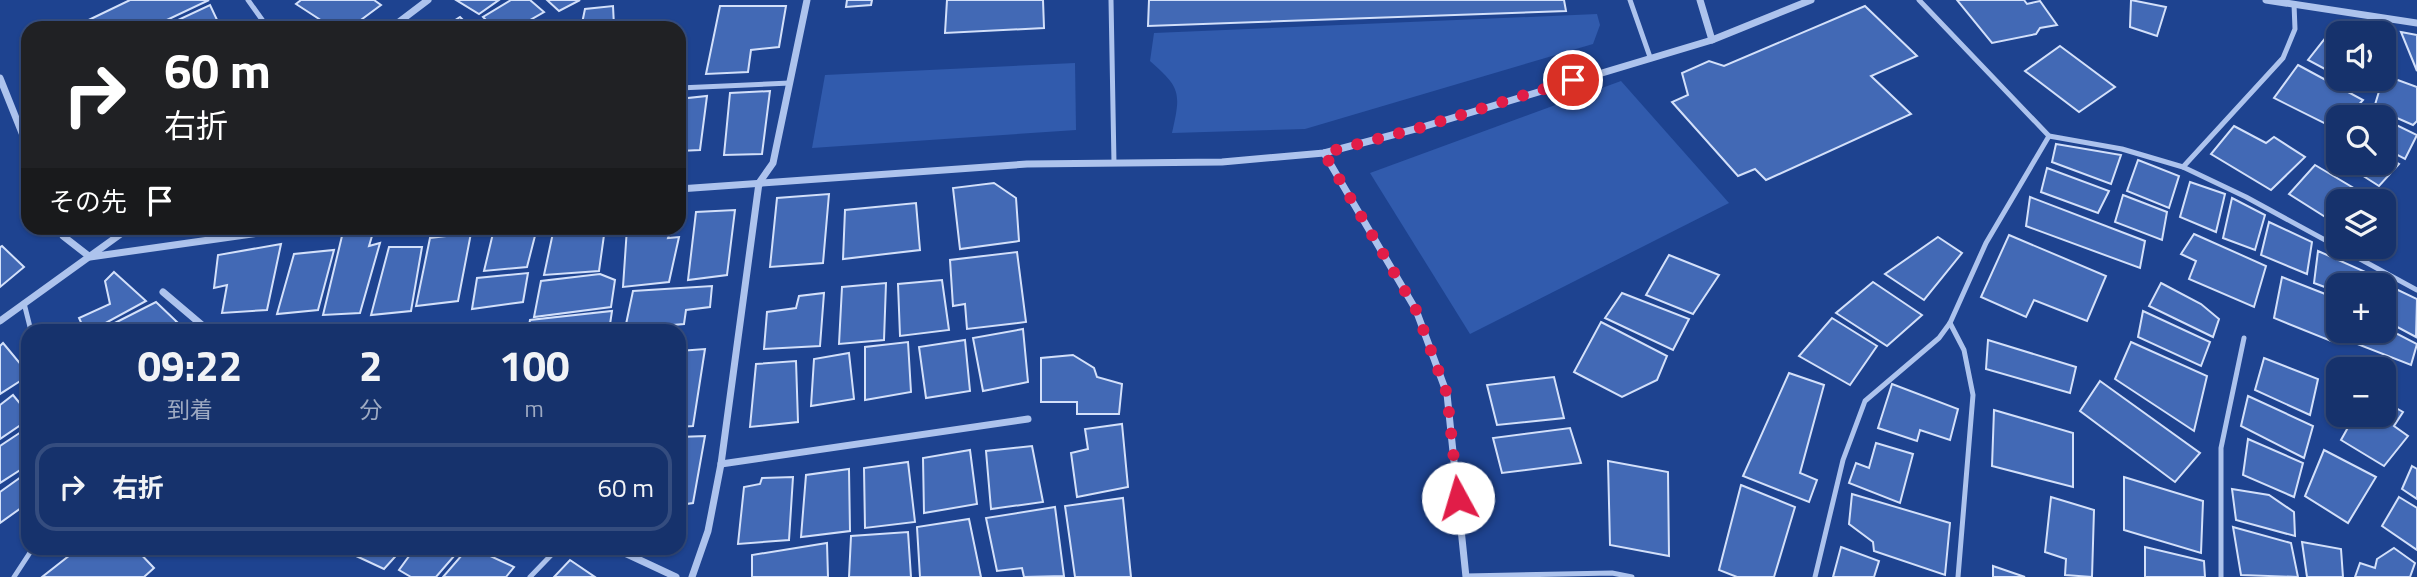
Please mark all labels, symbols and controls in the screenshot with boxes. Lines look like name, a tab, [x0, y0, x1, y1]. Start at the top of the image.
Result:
map controls	[2326, 21, 2396, 427]
button: sound	[2326, 21, 2396, 91]
text: 60 m	[164, 32, 271, 107]
icon: right	[49, 49, 140, 140]
pin	[1543, 50, 1603, 110]
icon: arrive	[1554, 61, 1592, 99]
text: 右折	[164, 101, 228, 149]
button: search	[2326, 105, 2396, 175]
text: その先	[49, 182, 127, 221]
icon: arrive	[141, 182, 179, 220]
button: layers	[2326, 189, 2396, 259]
button: +	[2326, 273, 2396, 343]
text: 09:22	[138, 333, 242, 397]
text: 2	[359, 333, 382, 397]
text: 100	[499, 333, 569, 397]
button: −	[2326, 357, 2396, 427]
text: m	[525, 391, 544, 426]
text: 到着	[167, 392, 213, 427]
text: 分	[359, 392, 382, 427]
position arrow	[1421, 461, 1495, 535]
icon: right	[53, 468, 91, 506]
text: 右折	[112, 468, 164, 507]
text: 60 m	[597, 468, 654, 507]

